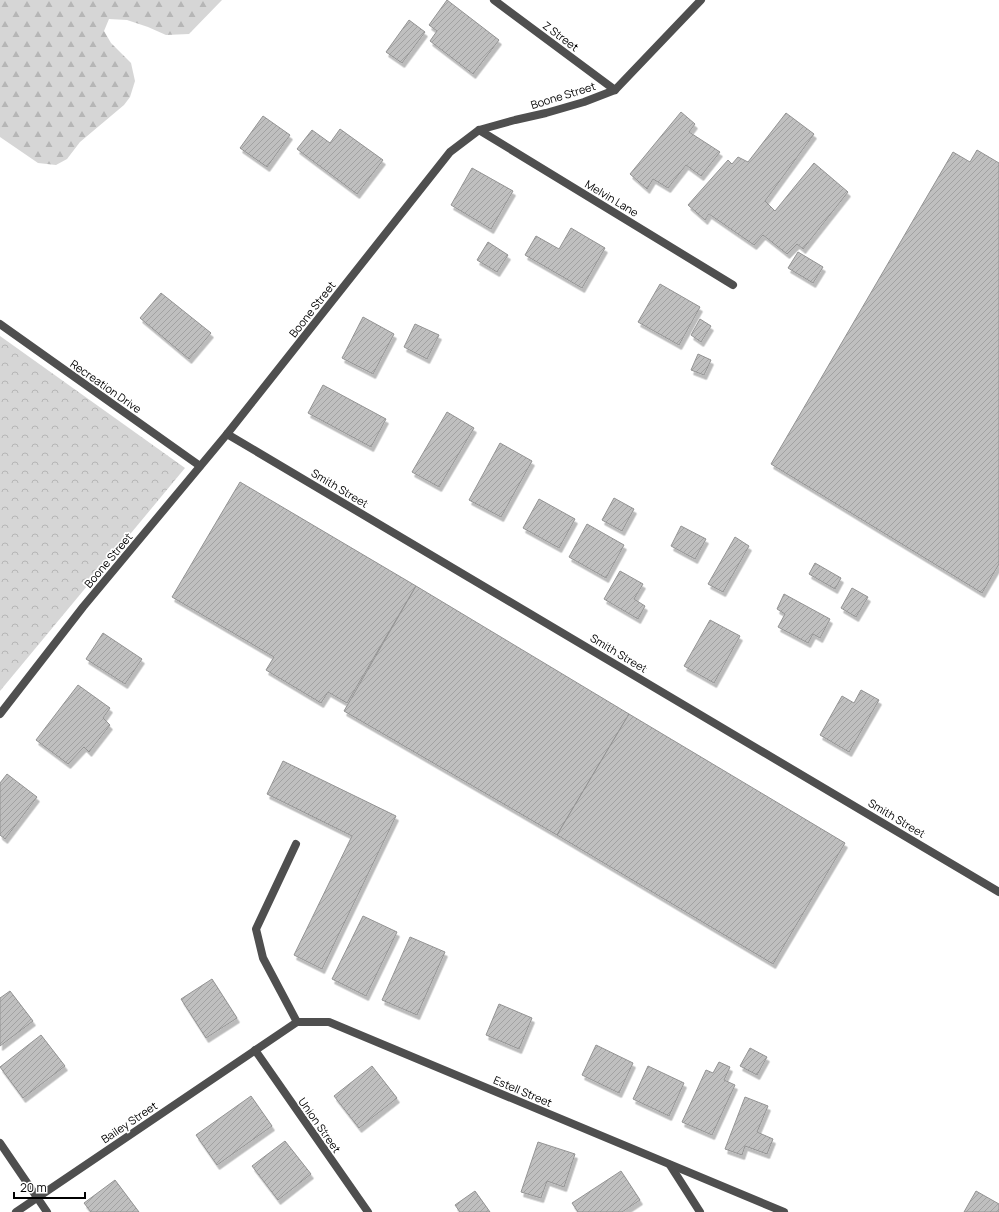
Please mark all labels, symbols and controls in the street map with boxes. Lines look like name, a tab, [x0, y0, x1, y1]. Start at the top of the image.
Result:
street label: Z Street	[540, 18, 582, 54]
street label: Boone Street	[529, 78, 597, 112]
street label: Melvin Lane	[583, 176, 642, 220]
street label: Boone Street	[285, 278, 339, 340]
street label: Recreation Drive	[67, 356, 145, 416]
street label: Smith Street	[309, 465, 371, 511]
street label: Boone Street	[81, 529, 135, 591]
street label: Smith Street	[588, 630, 650, 676]
street label: Smith Street	[866, 795, 928, 841]
street label: Estell Street	[491, 1072, 555, 1110]
street label: Union Street	[295, 1094, 345, 1156]
street label: Bailey Street	[98, 1098, 160, 1146]
scale bar	[14, 1174, 85, 1200]
text: 20 m	[20, 1179, 47, 1196]

